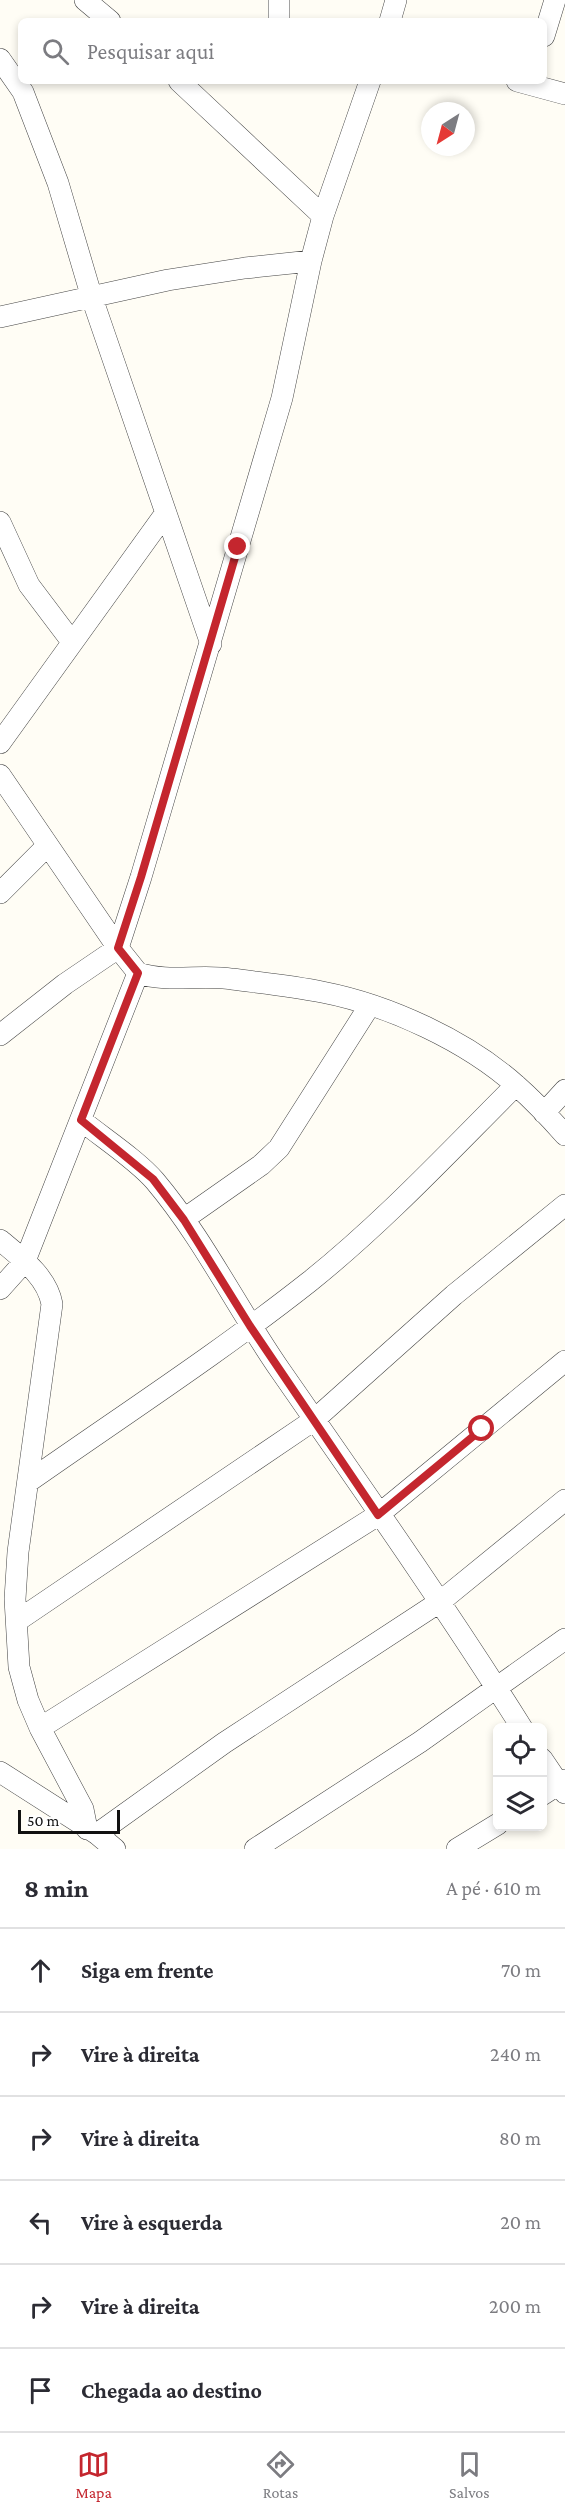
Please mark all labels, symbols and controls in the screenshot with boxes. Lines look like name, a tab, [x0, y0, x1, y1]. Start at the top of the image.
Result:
search box	[18, 18, 547, 84]
icon: search	[39, 35, 72, 68]
text: Pesquisar aqui	[87, 39, 214, 64]
north arrow	[421, 102, 475, 156]
route end	[224, 533, 250, 559]
route start	[468, 1415, 494, 1441]
map controls	[493, 1723, 547, 1831]
button: locate	[493, 1723, 547, 1777]
button: layers	[493, 1777, 547, 1831]
scale bar	[18, 1807, 120, 1834]
text: 50 m	[27, 1812, 59, 1829]
text: 8 min	[24, 1874, 89, 1903]
text: A pé · 610 m	[446, 1877, 541, 1899]
icon: ahead	[24, 1954, 57, 1987]
text: Siga em frente	[81, 1958, 214, 1983]
text: 70 m	[501, 1959, 541, 1981]
icon: right	[24, 2038, 57, 2071]
text: Vire à direita	[81, 2042, 200, 2067]
text: 240 m	[490, 2043, 541, 2065]
icon: right	[24, 2122, 57, 2155]
text: Vire à direita	[81, 2126, 200, 2151]
text: 80 m	[499, 2127, 541, 2149]
icon: left	[24, 2206, 57, 2239]
text: Vire à esquerda	[81, 2210, 222, 2235]
text: 20 m	[500, 2211, 541, 2233]
icon: right	[24, 2290, 57, 2323]
text: Vire à direita	[81, 2294, 200, 2319]
text: 200 m	[489, 2295, 541, 2317]
icon: arrive	[24, 2374, 57, 2407]
text: Chegada ao destino	[81, 2378, 262, 2403]
tab: Mapa	[75, 2448, 112, 2501]
tab: Rotas	[263, 2448, 298, 2501]
tab: Salvos	[449, 2448, 490, 2501]

